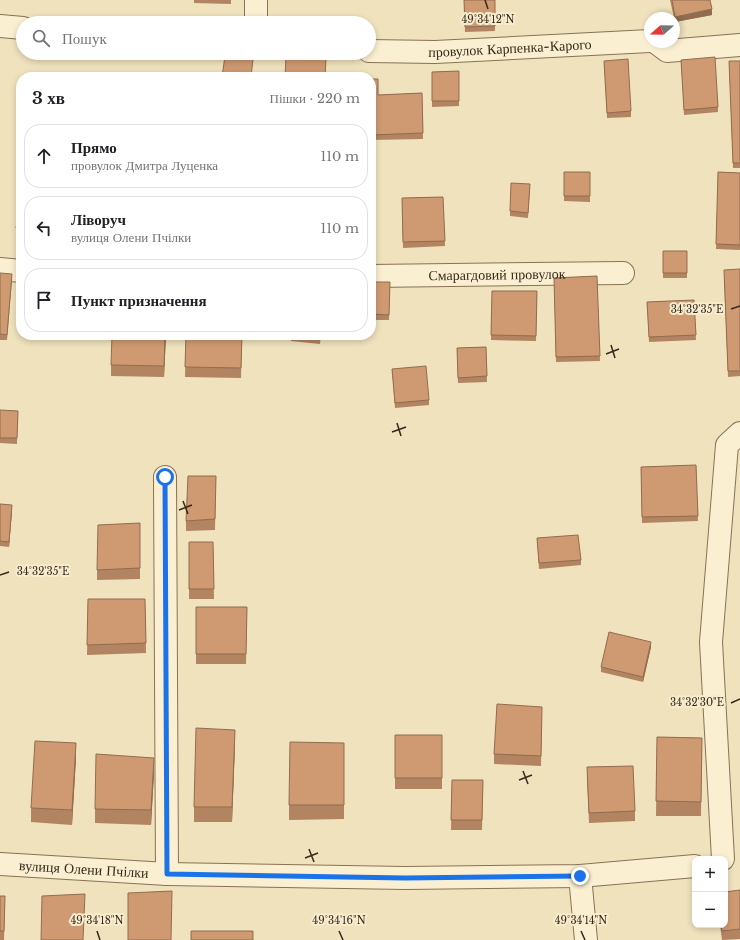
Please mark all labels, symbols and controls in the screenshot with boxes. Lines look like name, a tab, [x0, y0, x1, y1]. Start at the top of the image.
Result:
north arrow	[644, 12, 680, 48]
text: 49°34'12"N	[461, 13, 515, 26]
search box	[16, 16, 376, 60]
icon: search	[30, 27, 52, 49]
text: Пошук	[62, 29, 107, 48]
street label: провулок Карпенка-Карого	[428, 35, 592, 61]
text: 3 хв	[32, 88, 65, 109]
text: Пішки · 220 m	[270, 90, 360, 107]
text: Прямо	[71, 138, 117, 157]
icon: ahead	[33, 145, 55, 167]
text: 110 m	[320, 148, 359, 165]
text: провулок Дмитра Луценка	[71, 157, 218, 174]
text: Ліворуч	[71, 210, 126, 229]
icon: left	[33, 217, 55, 239]
text: 110 m	[320, 220, 359, 237]
text: вулиця Олени Пчілки	[71, 229, 191, 246]
street label: Смарагдовий провулок	[428, 265, 566, 284]
icon: arrive	[33, 289, 55, 311]
text: Пункт призначення	[71, 291, 207, 310]
text: 34°32'35"E	[671, 303, 723, 316]
route start	[156, 468, 174, 486]
text: 34°32'35"E	[17, 565, 69, 578]
text: 34°32'30"E	[670, 696, 724, 709]
street label: вулиця Олени Пчілки	[19, 856, 150, 882]
map controls	[692, 856, 728, 928]
button: +	[692, 856, 728, 892]
route end	[571, 867, 589, 885]
button: −	[692, 892, 728, 928]
text: 49°34'18"N	[71, 914, 123, 927]
text: 49°34'16"N	[312, 914, 366, 927]
text: 49°34'14"N	[555, 914, 607, 927]

